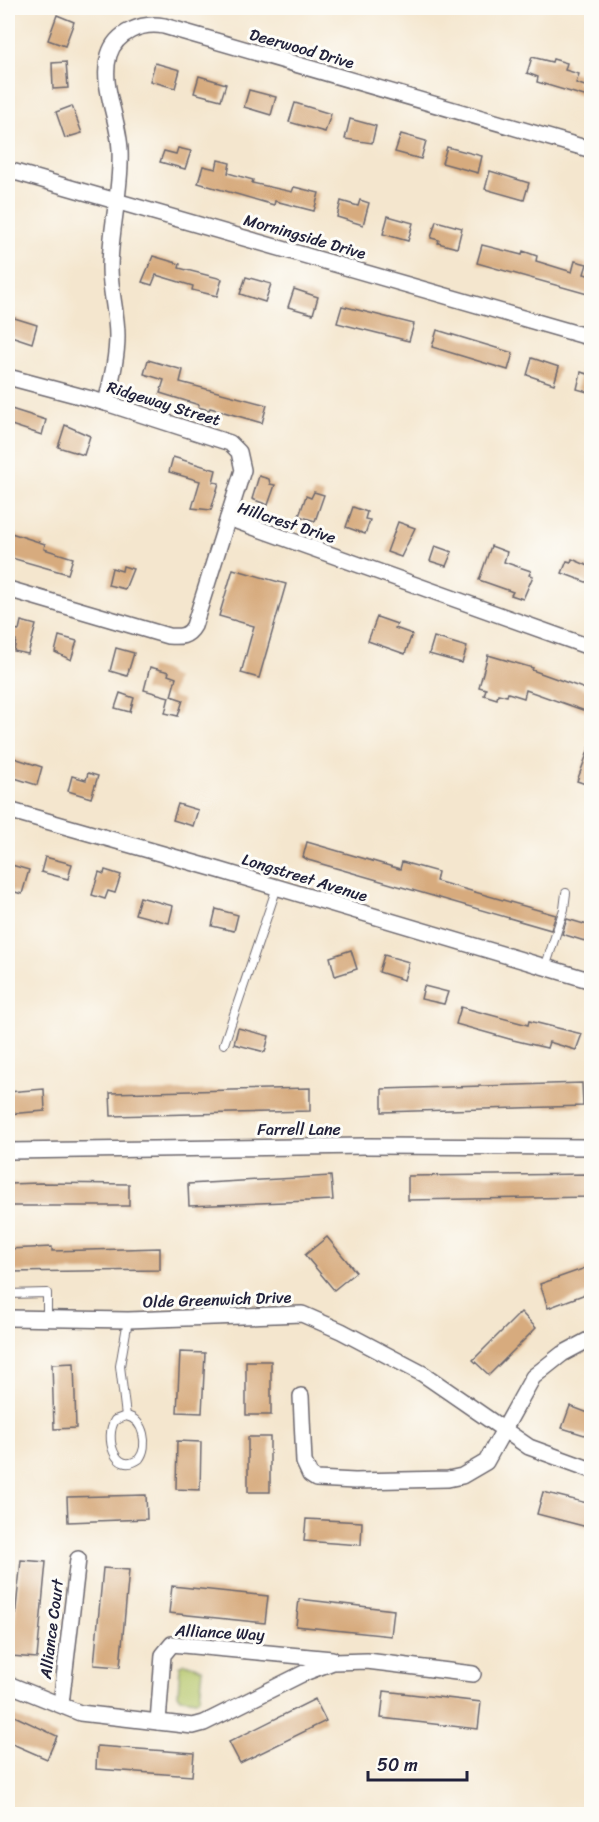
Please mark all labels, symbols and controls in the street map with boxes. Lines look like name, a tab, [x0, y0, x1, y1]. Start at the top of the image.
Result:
street label: Deerwood Drive	[246, 20, 358, 77]
street label: Morningside Drive	[240, 205, 370, 268]
street label: Ridgeway Street	[103, 372, 224, 435]
street label: Hillcrest Drive	[234, 493, 340, 552]
street label: Longstreet Avenue	[238, 845, 372, 910]
street label: Farrell Lane	[257, 1115, 341, 1144]
street label: Olde Greenwich Drive	[142, 1282, 292, 1317]
street label: Alliance Court	[31, 1577, 72, 1682]
street label: Alliance Way	[174, 1616, 266, 1649]
scale bar	[368, 1744, 467, 1782]
text: 50 m	[377, 1749, 418, 1781]

